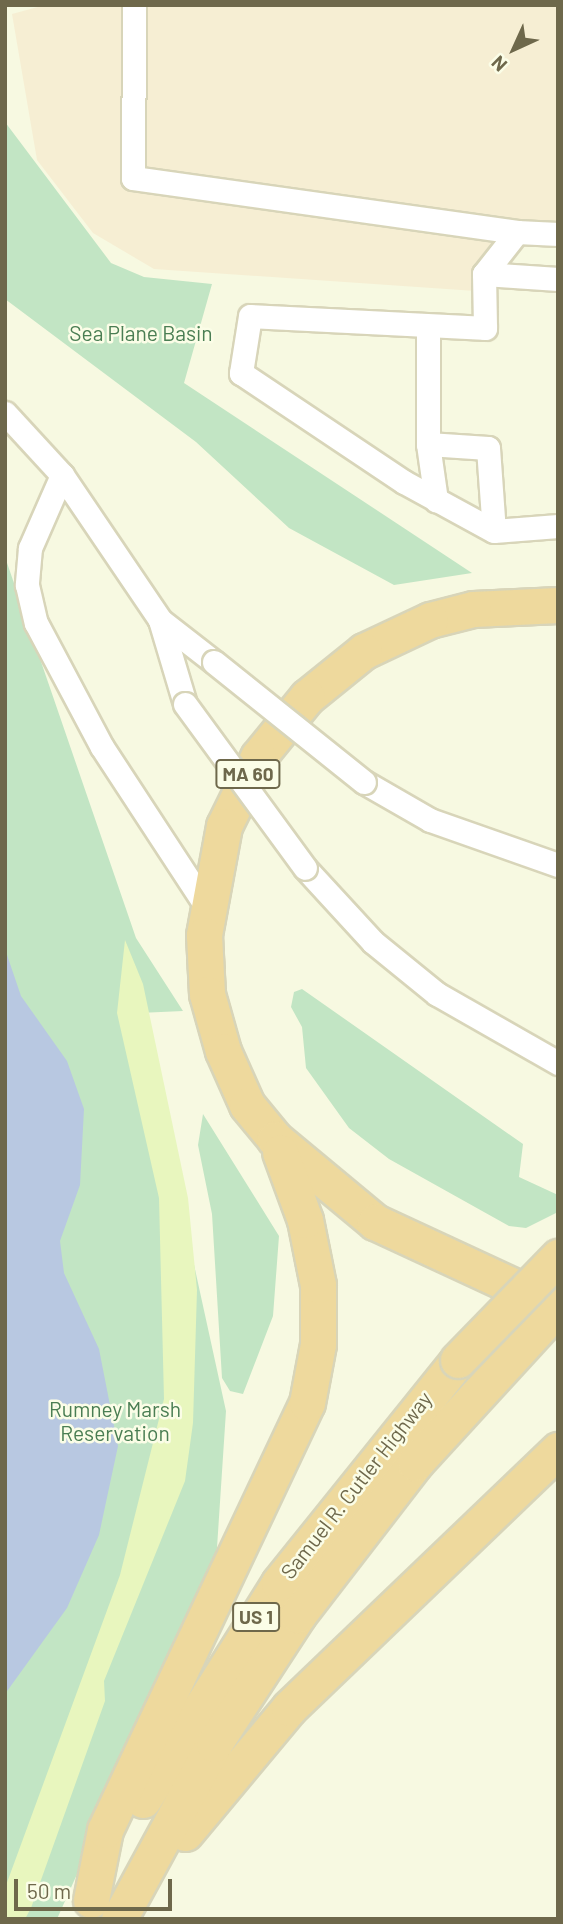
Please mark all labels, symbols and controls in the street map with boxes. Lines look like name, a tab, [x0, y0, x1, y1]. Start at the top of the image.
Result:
north arrow	[479, 14, 549, 84]
text: N	[486, 52, 511, 77]
park label: Sea Plane Basin	[69, 320, 213, 346]
road number: MA 60	[215, 758, 281, 790]
street label: Samuel R. Cutler Highway	[275, 1386, 437, 1584]
park label: Rumney Marsh Reservation	[49, 1396, 181, 1446]
road number: US 1	[232, 1602, 280, 1632]
scale bar	[18, 1864, 175, 1908]
text: 50 m	[27, 1878, 71, 1903]

